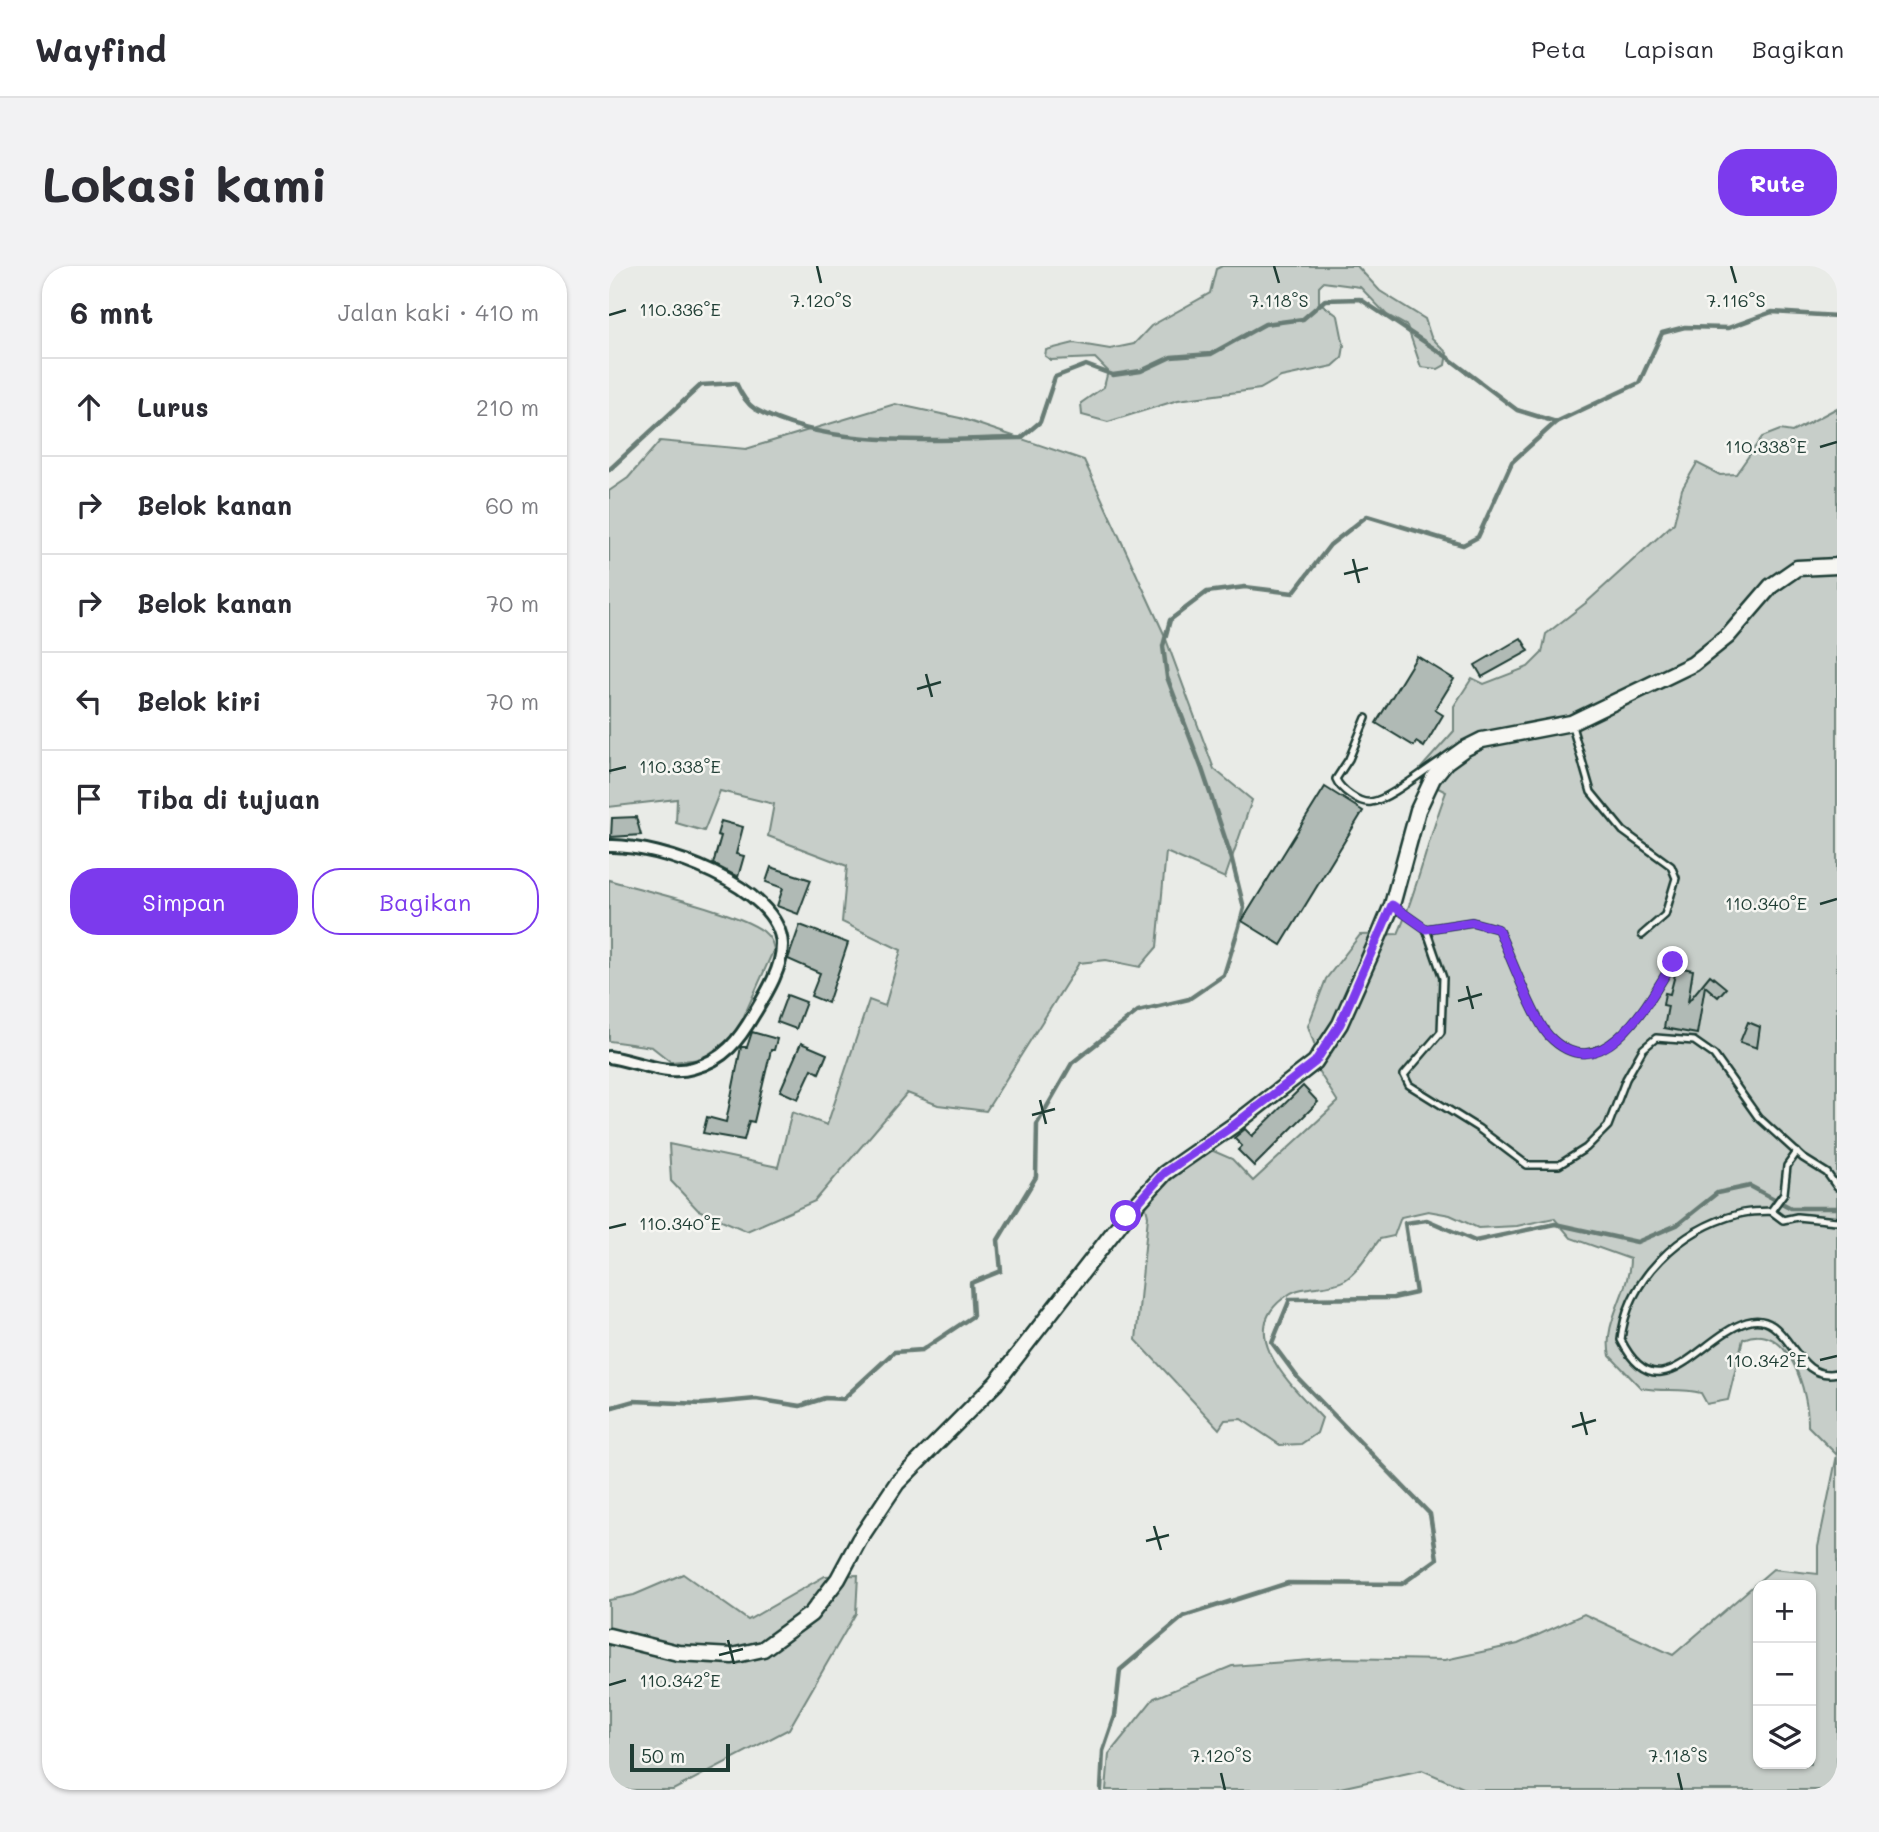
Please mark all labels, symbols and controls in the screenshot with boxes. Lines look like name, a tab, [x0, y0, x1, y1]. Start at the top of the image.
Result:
text: Wayfind	[35, 27, 166, 70]
text: Peta	[1531, 33, 1586, 64]
text: Lapisan	[1624, 33, 1714, 64]
text: Bagikan	[1752, 33, 1844, 64]
button: Rute	[1718, 149, 1837, 216]
text: Lokasi kami	[42, 151, 328, 214]
text: 7.120°S	[790, 288, 852, 312]
text: 7.118°S	[1249, 288, 1309, 312]
text: 7.116°S	[1706, 288, 1766, 312]
text: 6 mnt	[70, 292, 153, 332]
text: Jalan kaki · 410 m	[338, 297, 539, 327]
text: 110.336°E	[639, 297, 721, 321]
icon: ahead	[70, 388, 108, 426]
text: Lurus	[137, 390, 209, 424]
text: 210 m	[476, 392, 539, 422]
text: 110.338°E	[1725, 434, 1807, 458]
icon: right	[70, 486, 108, 524]
text: Belok kanan	[137, 488, 292, 522]
text: 60 m	[485, 490, 539, 520]
icon: right	[70, 584, 108, 622]
text: Belok kanan	[137, 586, 292, 620]
text: 70 m	[486, 588, 539, 618]
icon: left	[70, 682, 108, 720]
text: Belok kiri	[137, 684, 261, 718]
text: 70 m	[486, 686, 539, 716]
text: 110.338°E	[639, 754, 721, 778]
icon: arrive	[70, 780, 108, 818]
text: Tiba di tujuan	[137, 782, 320, 816]
button: Simpan	[70, 868, 298, 935]
button: Bagikan	[312, 868, 539, 935]
text: 110.340°E	[1725, 891, 1807, 915]
route end	[1657, 946, 1688, 977]
route start	[1110, 1200, 1141, 1231]
text: 110.340°E	[639, 1211, 721, 1235]
text: 110.342°E	[1726, 1348, 1806, 1372]
map controls	[1753, 1580, 1816, 1769]
button: +	[1753, 1580, 1816, 1643]
button: −	[1753, 1643, 1816, 1706]
text: 110.342°E	[640, 1668, 720, 1692]
button: layers	[1753, 1706, 1816, 1769]
scale bar	[630, 1741, 730, 1773]
text: 50 m	[641, 1743, 685, 1768]
text: 7.120°S	[1190, 1743, 1252, 1767]
text: 7.118°S	[1648, 1743, 1708, 1767]

